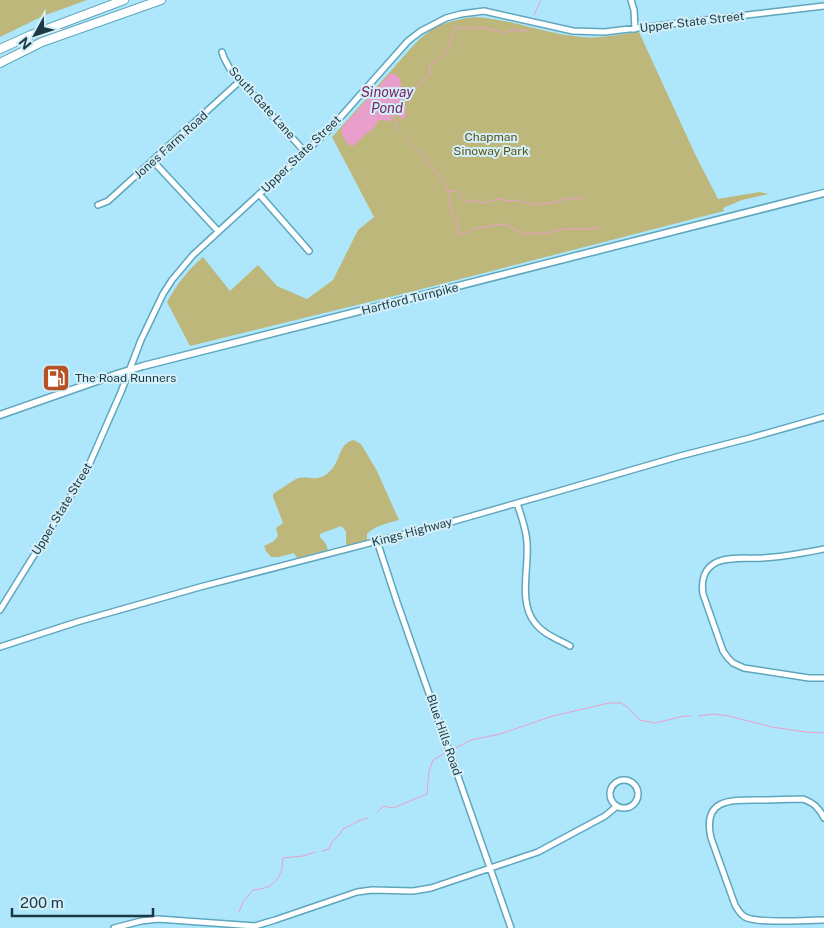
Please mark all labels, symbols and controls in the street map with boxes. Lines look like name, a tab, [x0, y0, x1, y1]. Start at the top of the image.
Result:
street label: Upper State Street	[639, 9, 745, 35]
north arrow	[10, 10, 60, 60]
text: N	[15, 34, 35, 53]
street label: South Gate Lane	[226, 64, 298, 142]
water label: Sinoway Pond	[361, 84, 414, 116]
street label: Jones Farm Road	[131, 108, 211, 182]
street label: Upper State Street	[258, 112, 344, 196]
park label: Chapman Sinoway Park	[453, 130, 529, 158]
street label: Hartford Turnpike	[360, 280, 460, 318]
fuel station icon: The Road Runners	[41, 363, 71, 393]
place label: The Road Runners	[75, 371, 176, 385]
street label: Upper State Street	[29, 460, 95, 558]
street label: Kings Highway	[370, 514, 454, 549]
street label: Blue Hills Road	[424, 693, 464, 777]
scale bar	[12, 886, 154, 918]
text: 200 m	[20, 894, 64, 911]

